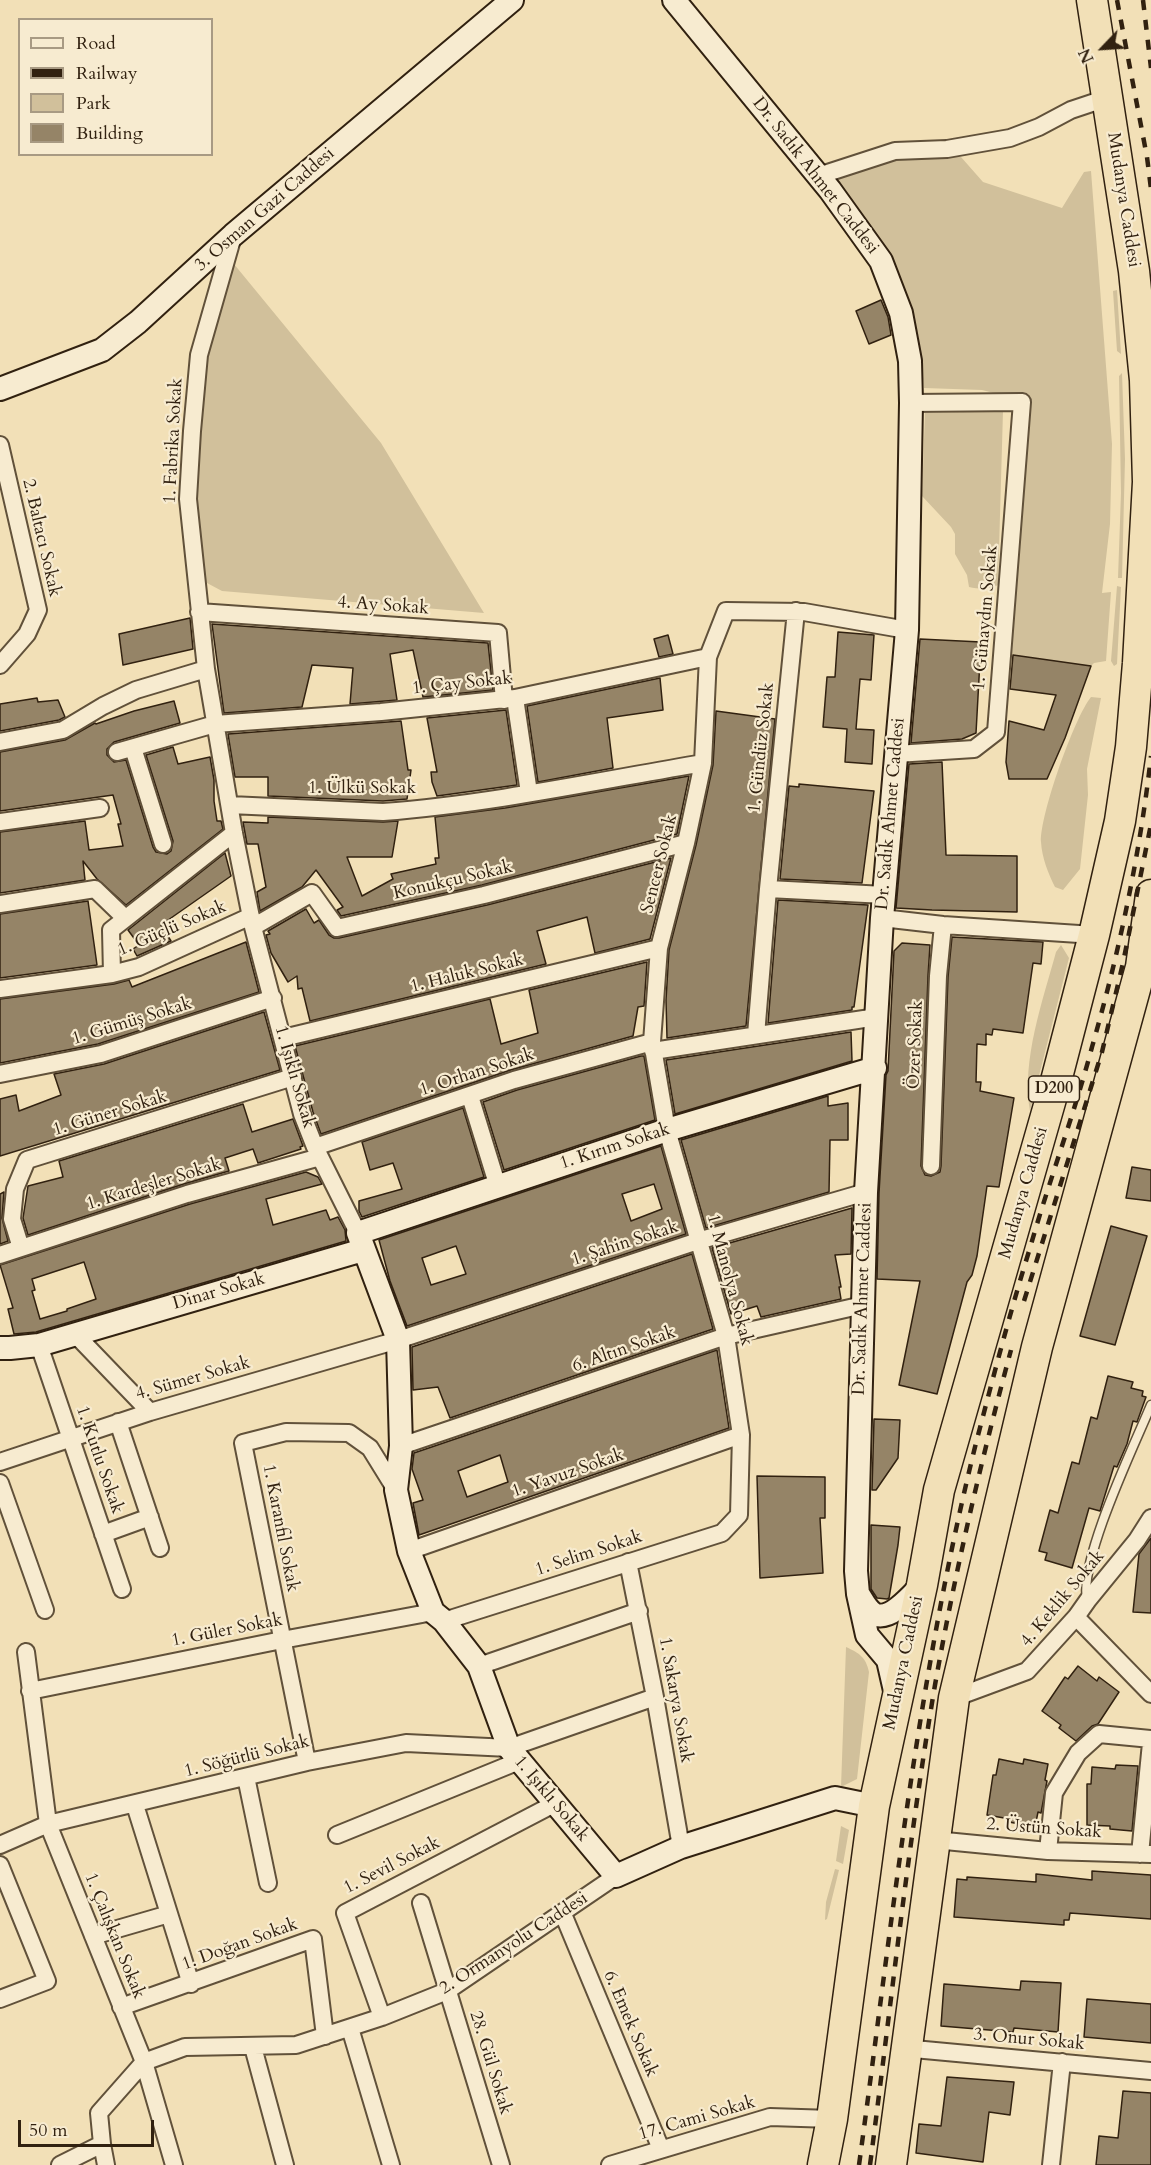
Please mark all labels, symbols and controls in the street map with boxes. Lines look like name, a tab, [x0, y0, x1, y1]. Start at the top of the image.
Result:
legend	[18, 18, 213, 156]
north arrow	[1073, 18, 1133, 78]
text: Road	[76, 31, 116, 56]
text: N	[1074, 45, 1100, 67]
text: Railway	[76, 61, 138, 86]
text: Park	[76, 91, 111, 116]
street label: Dr. Sadık Ahmet Caddesi	[747, 93, 883, 259]
text: Building	[76, 121, 143, 146]
street label: Mudanya Caddesi	[1102, 131, 1144, 269]
street label: 3. Osman Gazi Caddesi	[191, 143, 339, 277]
street label: 1. Fabrika Sokak	[160, 378, 188, 504]
street label: 2. Baltacı Sokak	[17, 477, 65, 599]
street label: 1. Günaydın Sokak	[969, 544, 1003, 692]
street label: 4. Ay Sokak	[337, 592, 429, 620]
street label: 1. Çay Sokak	[411, 668, 513, 700]
street label: 1. Gündüz Sokak	[744, 682, 780, 814]
street label: Dr. Sadık Ahmet Caddesi	[872, 717, 910, 911]
street label: 1. Ülkü Sokak	[308, 778, 416, 800]
street label: Sencer Sokak	[637, 812, 683, 916]
street label: Konukçu Sokak	[391, 857, 515, 905]
street label: 1. Güçlü Sokak	[114, 896, 230, 962]
street label: 1. Haluk Sokak	[408, 949, 526, 999]
street label: 1. Gümüş Sokak	[69, 993, 195, 1051]
street label: Özer Sokak	[904, 1000, 928, 1090]
street label: 1. Işıklı Sokak	[269, 1023, 319, 1131]
street label: 1. Orhan Sokak	[417, 1044, 537, 1102]
road number: D200	[1028, 1076, 1080, 1102]
street label: 1. Güner Sokak	[50, 1086, 170, 1142]
street label: 1. Kırım Sokak	[557, 1119, 673, 1175]
street label: Mudanya Caddesi	[995, 1124, 1053, 1262]
street label: 1. Kardeşler Sokak	[84, 1154, 224, 1216]
street label: Dr. Sadık Ahmet Caddesi	[849, 1202, 877, 1396]
street label: 1. Manolya Sokak	[701, 1212, 757, 1348]
street label: 1. Şahin Sokak	[569, 1217, 681, 1271]
street label: Dinar Sokak	[170, 1269, 268, 1315]
street label: 6. Altın Sokak	[570, 1322, 678, 1378]
street label: 4. Sümer Sokak	[133, 1352, 253, 1406]
street label: 1. Kutlu Sokak	[70, 1403, 128, 1517]
street label: 1. Yavuz Sokak	[509, 1445, 627, 1503]
street label: 1. Karanfil Sokak	[257, 1462, 303, 1594]
street label: 1. Selim Sokak	[533, 1527, 645, 1581]
street label: 4. Keklik Sokak	[1016, 1546, 1110, 1652]
street label: Mudanya Caddesi	[879, 1594, 929, 1732]
street label: 1. Güler Sokak	[170, 1610, 284, 1652]
street label: 1. Sakarya Sokak	[653, 1635, 697, 1765]
street label: 1. Söğütlü Sokak	[182, 1731, 312, 1783]
street label: 1. Işıklı Sokak	[509, 1752, 593, 1846]
street label: 2. Üstün Sokak	[986, 1814, 1102, 1844]
street label: 1. Sevil Sokak	[340, 1833, 444, 1899]
street label: 1. Çalışkan Sokak	[79, 1870, 149, 2002]
street label: 2. Ormanyolu Caddesi	[436, 1888, 592, 2000]
street label: 1. Doğan Sokak	[179, 1914, 301, 1976]
street label: 6. Emek Sokak	[598, 1968, 662, 2080]
street label: 28. Gül Sokak	[464, 2009, 516, 2117]
street label: 3. Onur Sokak	[973, 2024, 1085, 2056]
street label: 17. Cami Sokak	[636, 2092, 758, 2146]
scale bar	[21, 2108, 158, 2146]
text: 50 m	[29, 2118, 68, 2143]

